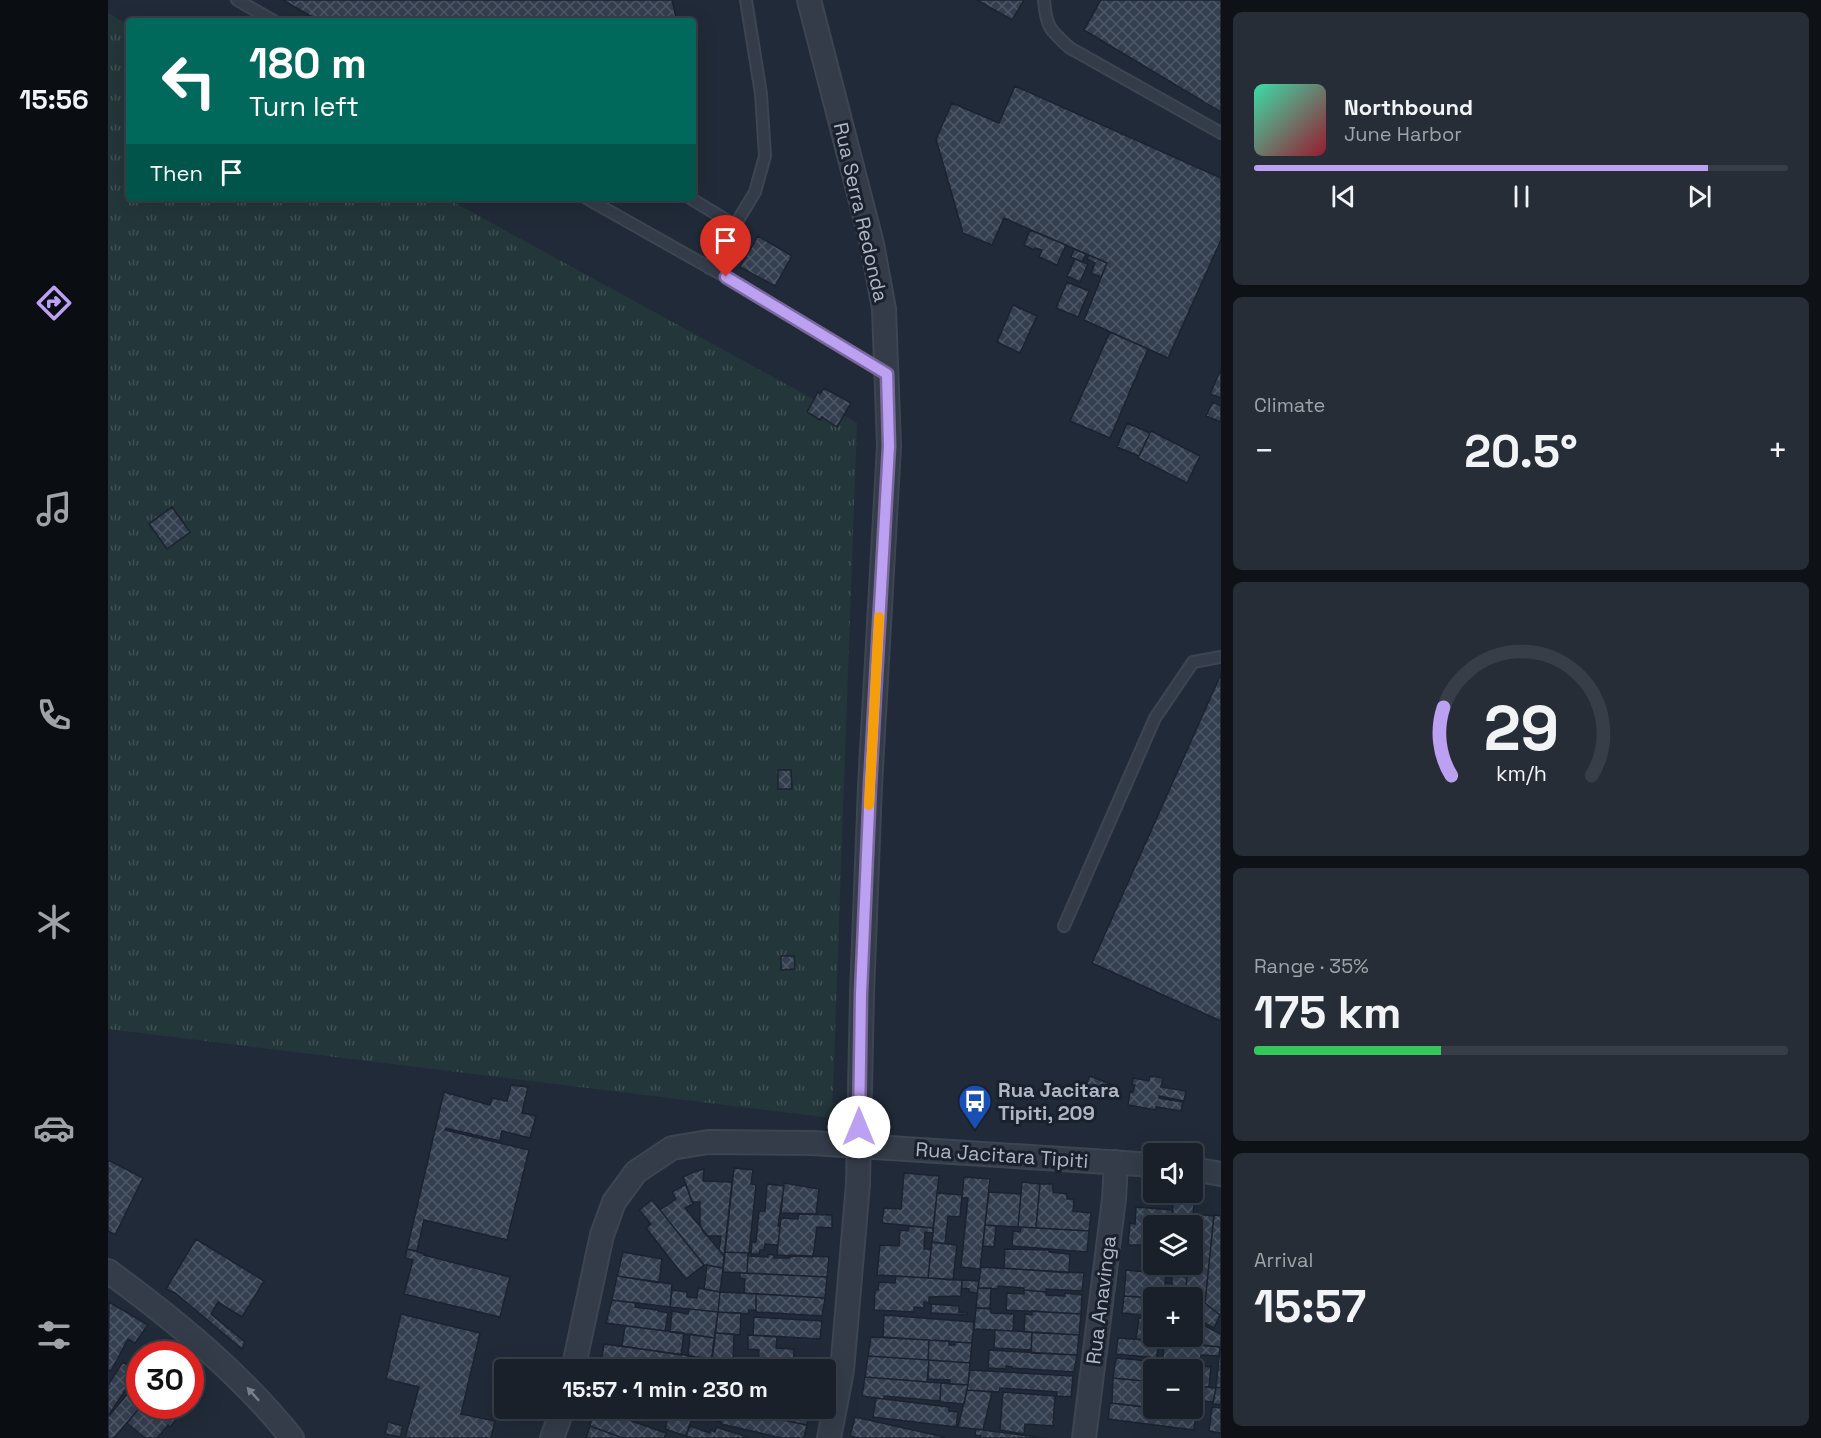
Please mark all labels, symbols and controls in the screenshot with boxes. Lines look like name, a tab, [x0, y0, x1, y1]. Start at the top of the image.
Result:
text: 180 m	[249, 37, 367, 90]
icon: left	[150, 42, 228, 120]
text: 15:56	[19, 82, 89, 117]
text: Turn left	[249, 89, 359, 124]
text: Northbound	[1344, 93, 1473, 121]
street label: Rua Serra Redonda	[828, 120, 894, 304]
text: June Harbor	[1344, 121, 1462, 147]
icon: arrive	[215, 156, 248, 189]
text: Then	[150, 159, 203, 187]
icon: previous	[1327, 180, 1360, 213]
icon: pause	[1505, 180, 1538, 213]
icon: next	[1683, 180, 1716, 213]
pin	[700, 215, 751, 277]
icon: arrive	[709, 224, 742, 257]
icon: directions	[33, 282, 75, 324]
text: Climate	[1254, 392, 1325, 418]
text: 20.5°	[1464, 423, 1578, 480]
text: −	[1254, 430, 1274, 472]
text: +	[1768, 430, 1788, 472]
icon: music	[33, 488, 75, 530]
text: 29	[1483, 689, 1559, 768]
icon: phone	[33, 694, 75, 736]
text: km/h	[1495, 760, 1547, 787]
icon: climate	[33, 901, 75, 943]
text: Range · 35%	[1254, 953, 1369, 979]
text: 175 km	[1254, 984, 1402, 1041]
place label: Rua Jacitara Tipiti, 209	[998, 1077, 1120, 1126]
bus stop icon: Rua Jacitara Tipiti, 209	[957, 1083, 993, 1130]
position arrow	[827, 1095, 891, 1159]
icon: car	[33, 1107, 75, 1149]
street label: Rua Jacitara Tipiti	[915, 1136, 1089, 1174]
map controls	[1143, 1143, 1203, 1419]
button: sound	[1143, 1143, 1203, 1203]
button: layers	[1143, 1215, 1203, 1275]
street label: Rua Anavinga	[1080, 1234, 1122, 1366]
text: Arrival	[1254, 1247, 1313, 1273]
text: 15:57	[1254, 1278, 1366, 1335]
button: +	[1143, 1287, 1203, 1347]
icon: filters	[33, 1314, 75, 1356]
speed limit sign: 30	[126, 1341, 204, 1419]
button: −	[1143, 1359, 1203, 1419]
text: 15:57 · 1 min · 230 m	[562, 1375, 768, 1403]
one-way arrow	[247, 1387, 260, 1402]

